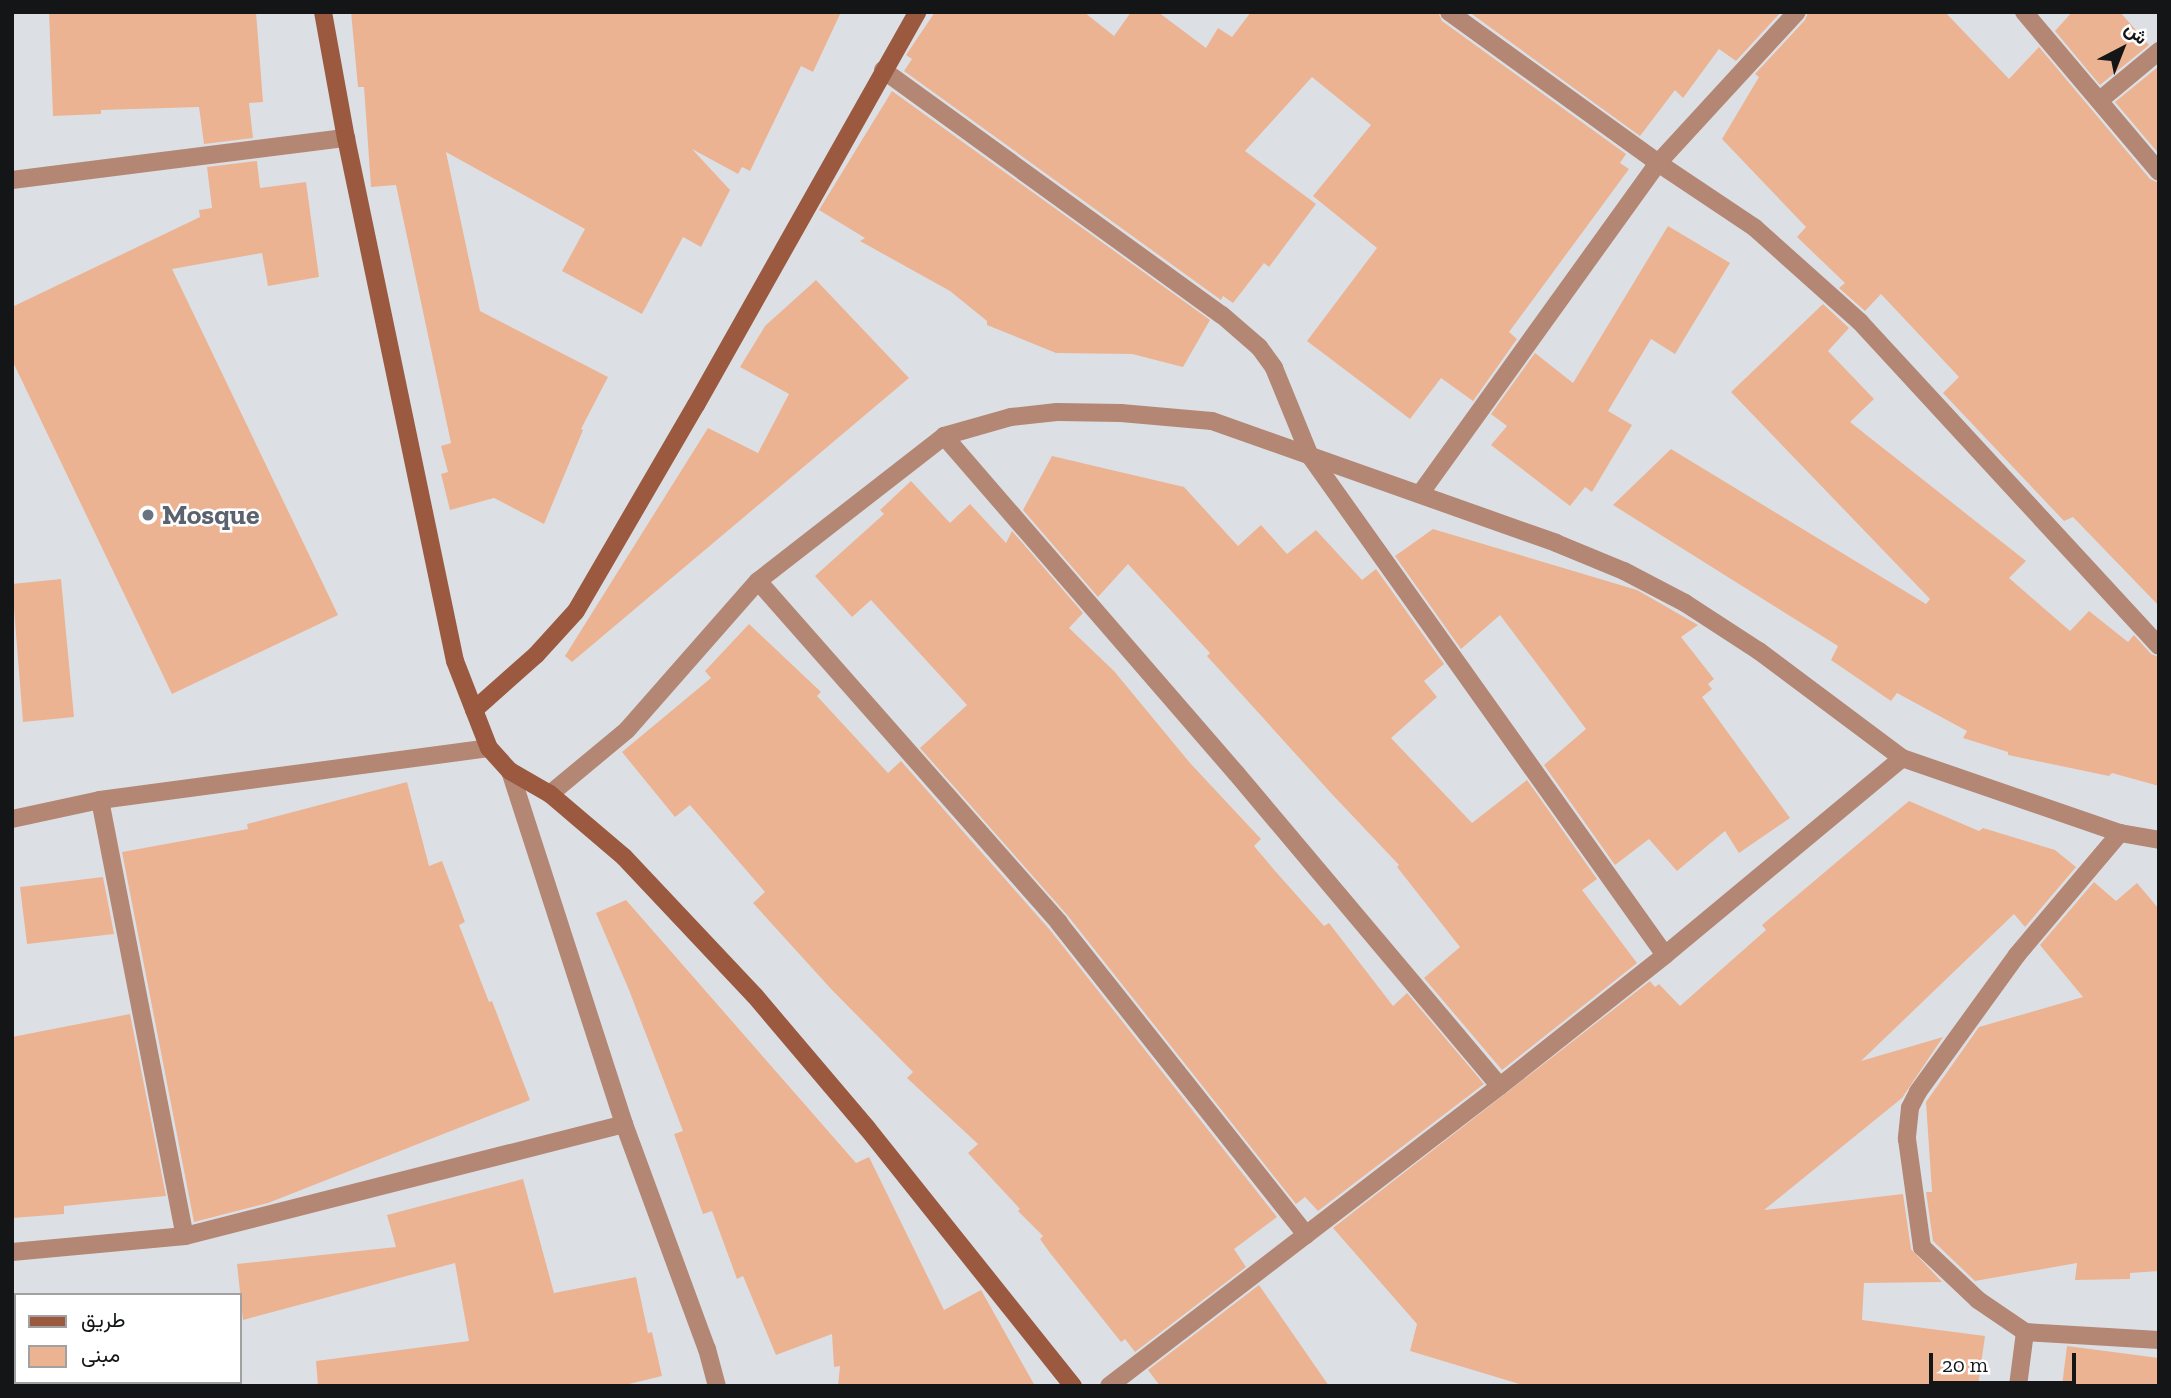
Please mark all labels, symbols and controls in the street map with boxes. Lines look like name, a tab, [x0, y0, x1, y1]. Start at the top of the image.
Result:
north arrow	[2087, 14, 2157, 84]
text: ش	[2120, 17, 2153, 49]
place label: Mosque	[162, 498, 259, 532]
marker: Mosque	[140, 507, 156, 523]
legend	[14, 1293, 242, 1384]
text: طريق	[81, 1307, 126, 1332]
scale bar	[1933, 1338, 2080, 1382]
text: مبنى	[81, 1342, 120, 1367]
text: 20 m	[1942, 1352, 1988, 1377]

